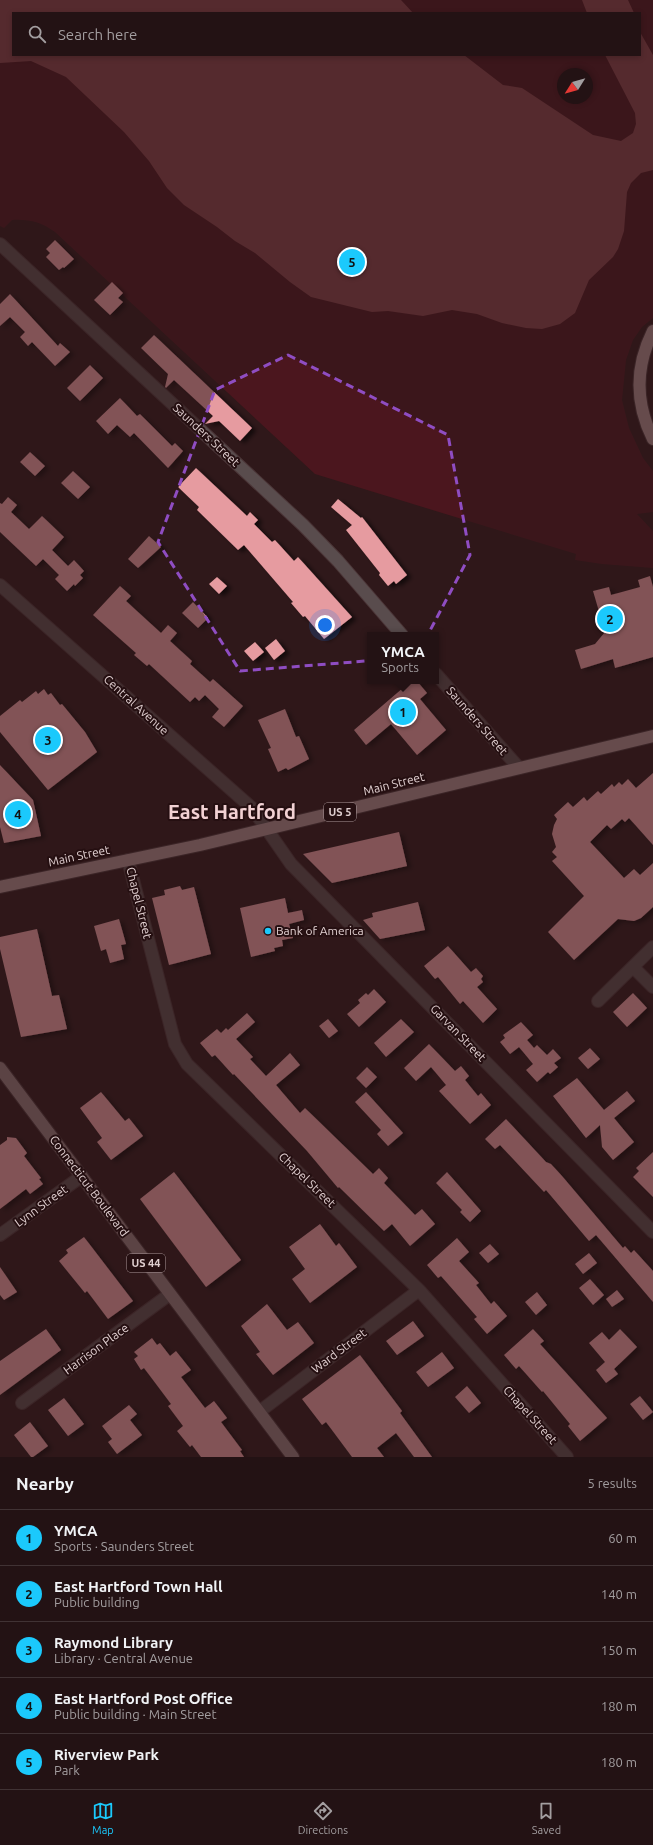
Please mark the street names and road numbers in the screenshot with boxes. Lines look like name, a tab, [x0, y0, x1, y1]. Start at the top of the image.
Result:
street label: Saunders Street	[171, 401, 242, 469]
street label: Central Avenue	[101, 672, 171, 737]
street label: Saunders Street	[444, 684, 511, 758]
street label: Main Street	[362, 770, 426, 797]
road number: US 5	[324, 803, 356, 821]
street label: Main Street	[47, 843, 111, 868]
street label: Chapel Street	[124, 866, 155, 940]
street label: Garvan Street	[428, 1001, 489, 1064]
street label: Connecticut Boulevard	[47, 1133, 131, 1239]
street label: Chapel Street	[276, 1149, 338, 1210]
street label: Lynn Street	[12, 1182, 70, 1229]
road number: US 44	[127, 1254, 165, 1272]
street label: Harrison Place	[61, 1321, 131, 1377]
street label: Ward Street	[309, 1326, 369, 1375]
street label: Chapel Street	[501, 1383, 560, 1447]

